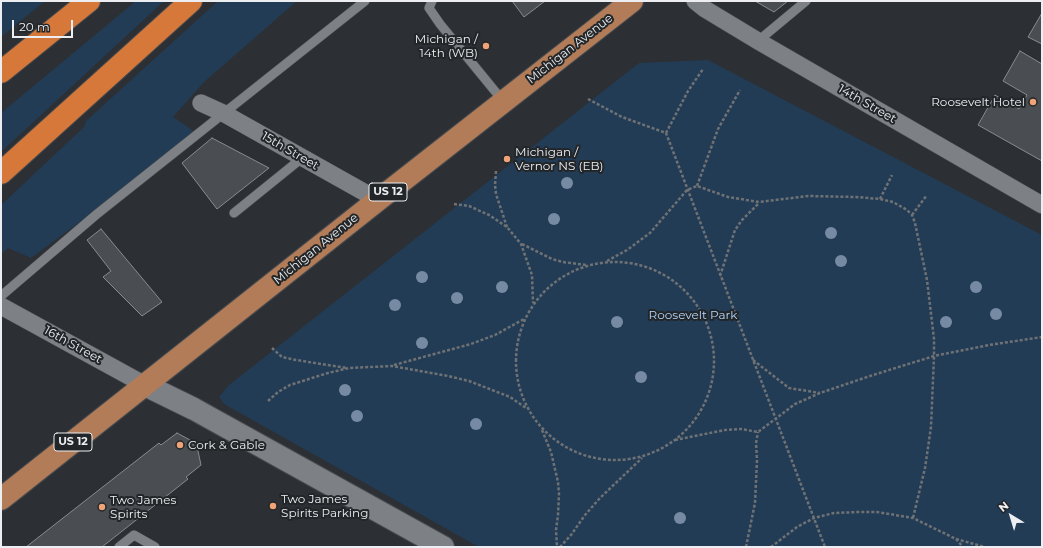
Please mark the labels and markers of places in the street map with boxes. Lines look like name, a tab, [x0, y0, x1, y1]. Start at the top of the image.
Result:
place label: Michigan / 14th (WB)	[415, 32, 478, 60]
marker: Michigan / 14th (WB)	[481, 41, 491, 51]
place label: Roosevelt Hotel	[931, 95, 1025, 109]
marker: Roosevelt Hotel	[1028, 97, 1038, 107]
place label: Michigan / Vernor NS (EB)	[515, 145, 604, 173]
marker: Michigan / Vernor NS (EB)	[502, 154, 512, 164]
place label: Cork & Gable	[188, 438, 265, 452]
marker: Cork & Gable	[175, 440, 185, 450]
place label: Two James Spirits Parking	[281, 492, 368, 520]
place label: Two James Spirits	[110, 493, 176, 521]
marker: Two James Spirits Parking	[268, 501, 278, 511]
marker: Two James Spirits	[97, 502, 107, 512]

